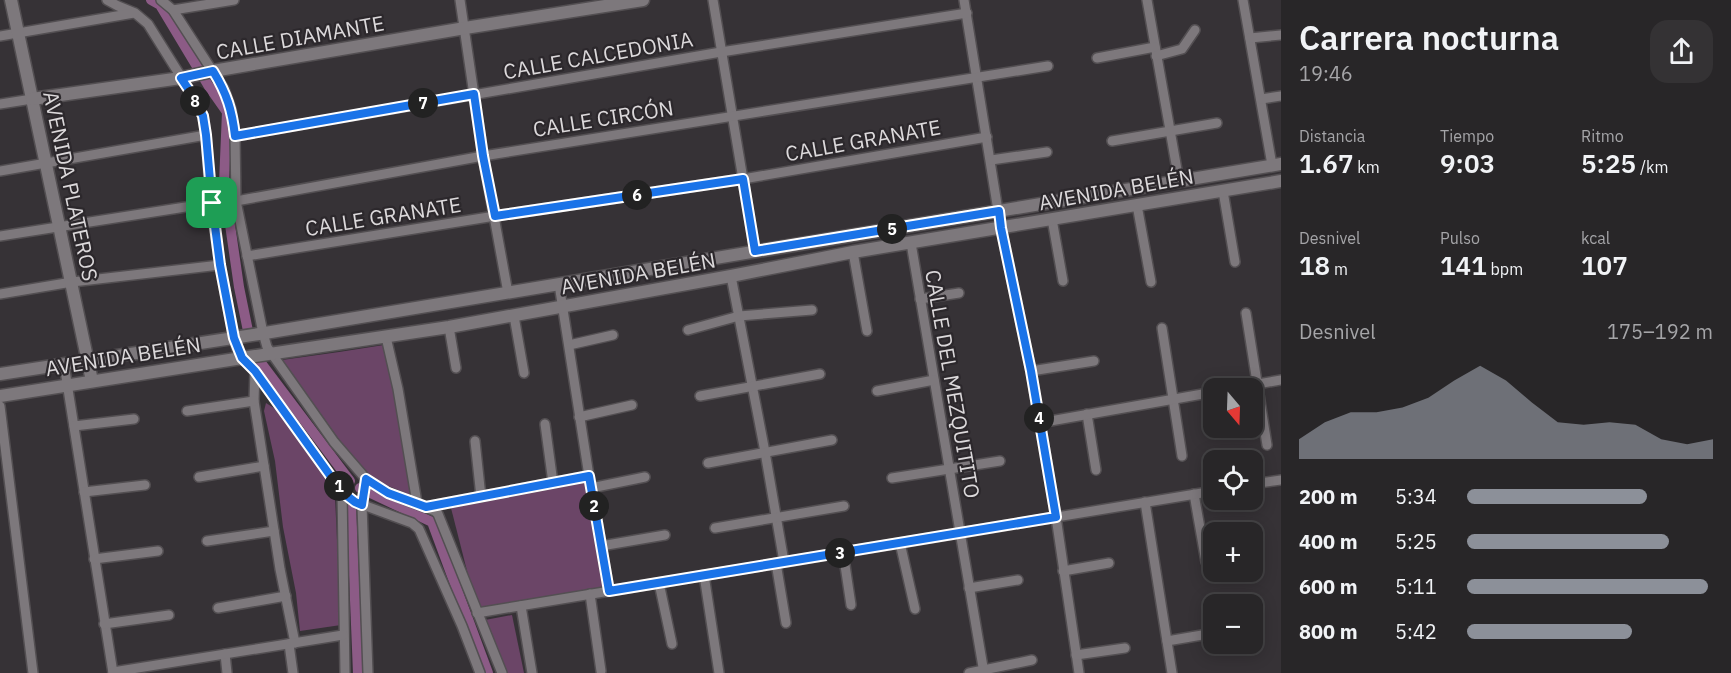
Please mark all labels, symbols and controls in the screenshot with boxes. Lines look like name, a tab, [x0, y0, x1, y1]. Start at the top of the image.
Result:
street label: CALLE DIAMANTE	[214, 8, 386, 66]
text: Carrera nocturna	[1299, 16, 1559, 59]
button: share	[1650, 20, 1713, 83]
street label: CALLE CALCEDONIA	[501, 25, 695, 85]
text: 19:46	[1299, 60, 1353, 87]
pin: 8	[180, 86, 210, 116]
street label: AVENIDA PLATEROS	[37, 88, 105, 284]
pin: 7	[408, 88, 438, 118]
text: 8	[190, 91, 200, 111]
text: 7	[418, 93, 428, 113]
street label: CALLE CIRCÓN	[531, 93, 675, 143]
street label: CALLE GRANATE	[783, 113, 943, 167]
text: Distancia	[1299, 126, 1365, 146]
text: Tiempo	[1440, 126, 1494, 146]
text: Ritmo	[1581, 126, 1624, 146]
text: 1.67	[1299, 146, 1354, 180]
text: 9:03	[1440, 146, 1495, 180]
text: 5:25	[1581, 146, 1636, 180]
text: km	[1354, 157, 1380, 177]
text: /km	[1636, 157, 1668, 177]
street label: AVENIDA BELÉN	[1036, 162, 1196, 216]
pin	[186, 177, 237, 228]
pin: 6	[622, 180, 652, 210]
text: 6	[632, 185, 642, 205]
icon: arrive	[195, 186, 228, 219]
street label: CALLE GRANATE	[303, 190, 463, 242]
pin: 5	[877, 214, 907, 244]
text: 5	[887, 219, 897, 239]
text: Desnivel	[1299, 228, 1360, 248]
text: Pulso	[1440, 228, 1480, 248]
text: kcal	[1581, 228, 1610, 248]
street label: AVENIDA BELÉN	[558, 246, 718, 300]
text: 18	[1299, 248, 1330, 282]
text: 141	[1440, 248, 1487, 282]
text: 107	[1581, 248, 1628, 282]
text: m	[1330, 259, 1348, 279]
text: bpm	[1487, 259, 1523, 279]
street label: CALLE DEL MEZQUITITO	[919, 268, 987, 500]
text: Desnivel	[1299, 318, 1376, 345]
text: 175–192 m	[1607, 318, 1713, 345]
street label: AVENIDA BELÉN	[43, 330, 203, 382]
north arrow	[1203, 378, 1263, 438]
map controls	[1203, 378, 1263, 654]
pin: 4	[1024, 403, 1054, 433]
text: 4	[1034, 408, 1044, 428]
button: locate	[1203, 450, 1263, 510]
pin: 1	[324, 471, 354, 501]
text: 1	[334, 476, 344, 496]
text: 200 m	[1299, 483, 1358, 510]
text: 5:34	[1395, 483, 1437, 510]
pin: 2	[579, 491, 609, 521]
text: 2	[589, 496, 599, 516]
button: +	[1203, 522, 1263, 582]
text: 400 m	[1299, 528, 1358, 555]
text: 5:25	[1395, 528, 1437, 555]
pin: 3	[825, 538, 855, 568]
text: 3	[835, 543, 845, 563]
text: 600 m	[1299, 573, 1358, 600]
text: 5:11	[1395, 573, 1437, 600]
button: −	[1203, 594, 1263, 654]
text: 800 m	[1299, 618, 1358, 645]
text: 5:42	[1395, 618, 1437, 645]

